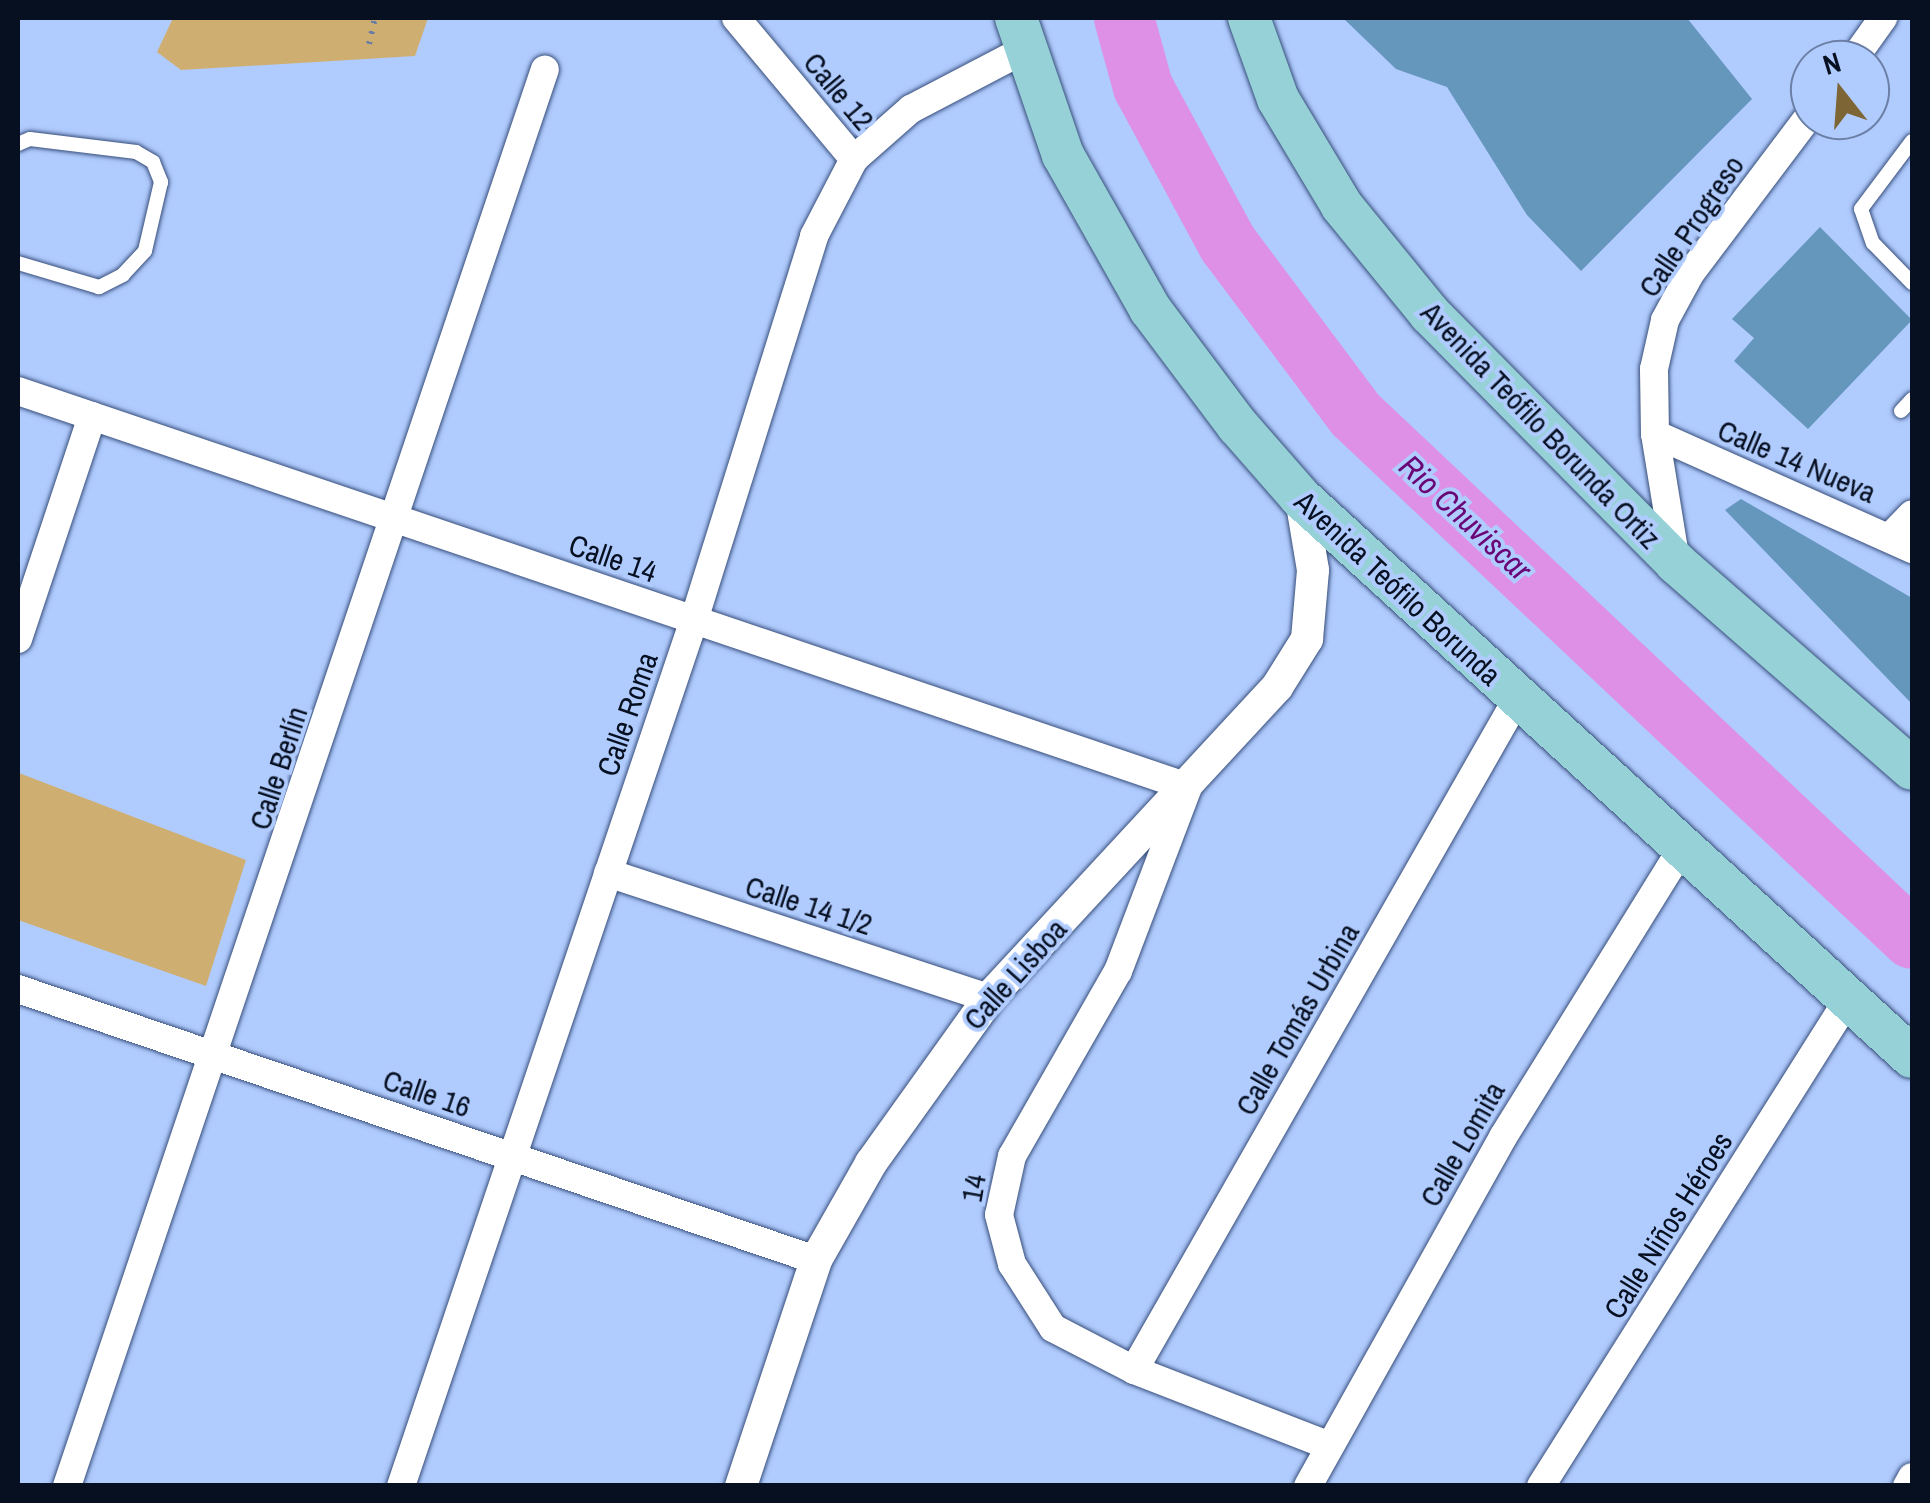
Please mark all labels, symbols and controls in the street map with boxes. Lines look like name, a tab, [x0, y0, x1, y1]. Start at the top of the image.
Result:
north arrow	[1790, 40, 1890, 140]
text: N	[1818, 43, 1845, 84]
street label: Calle 12	[796, 45, 882, 137]
street label: Calle Progreso	[1631, 148, 1751, 304]
street label: Avenida Teófilo Borunda Ortiz	[1414, 294, 1668, 556]
street label: Calle 14 Nueva	[1713, 412, 1881, 510]
water label: Rio Chuviscar	[1391, 447, 1539, 589]
street label: Avenida Teófilo Borunda	[1287, 483, 1509, 693]
street label: Calle 14	[564, 526, 662, 590]
street label: Calle Roma	[589, 647, 665, 781]
street label: Calle Berlín	[241, 702, 315, 834]
street label: Calle 14 1/2	[741, 868, 877, 942]
street label: Calle Lisboa	[956, 911, 1074, 1037]
street label: Calle Tomás Urbina	[1227, 916, 1367, 1122]
street label: Calle 16	[378, 1061, 476, 1125]
street label: Calle Lomita	[1412, 1075, 1512, 1213]
street label: Calle Niños Héroes	[1596, 1125, 1740, 1325]
street label: 14	[953, 1171, 993, 1205]

